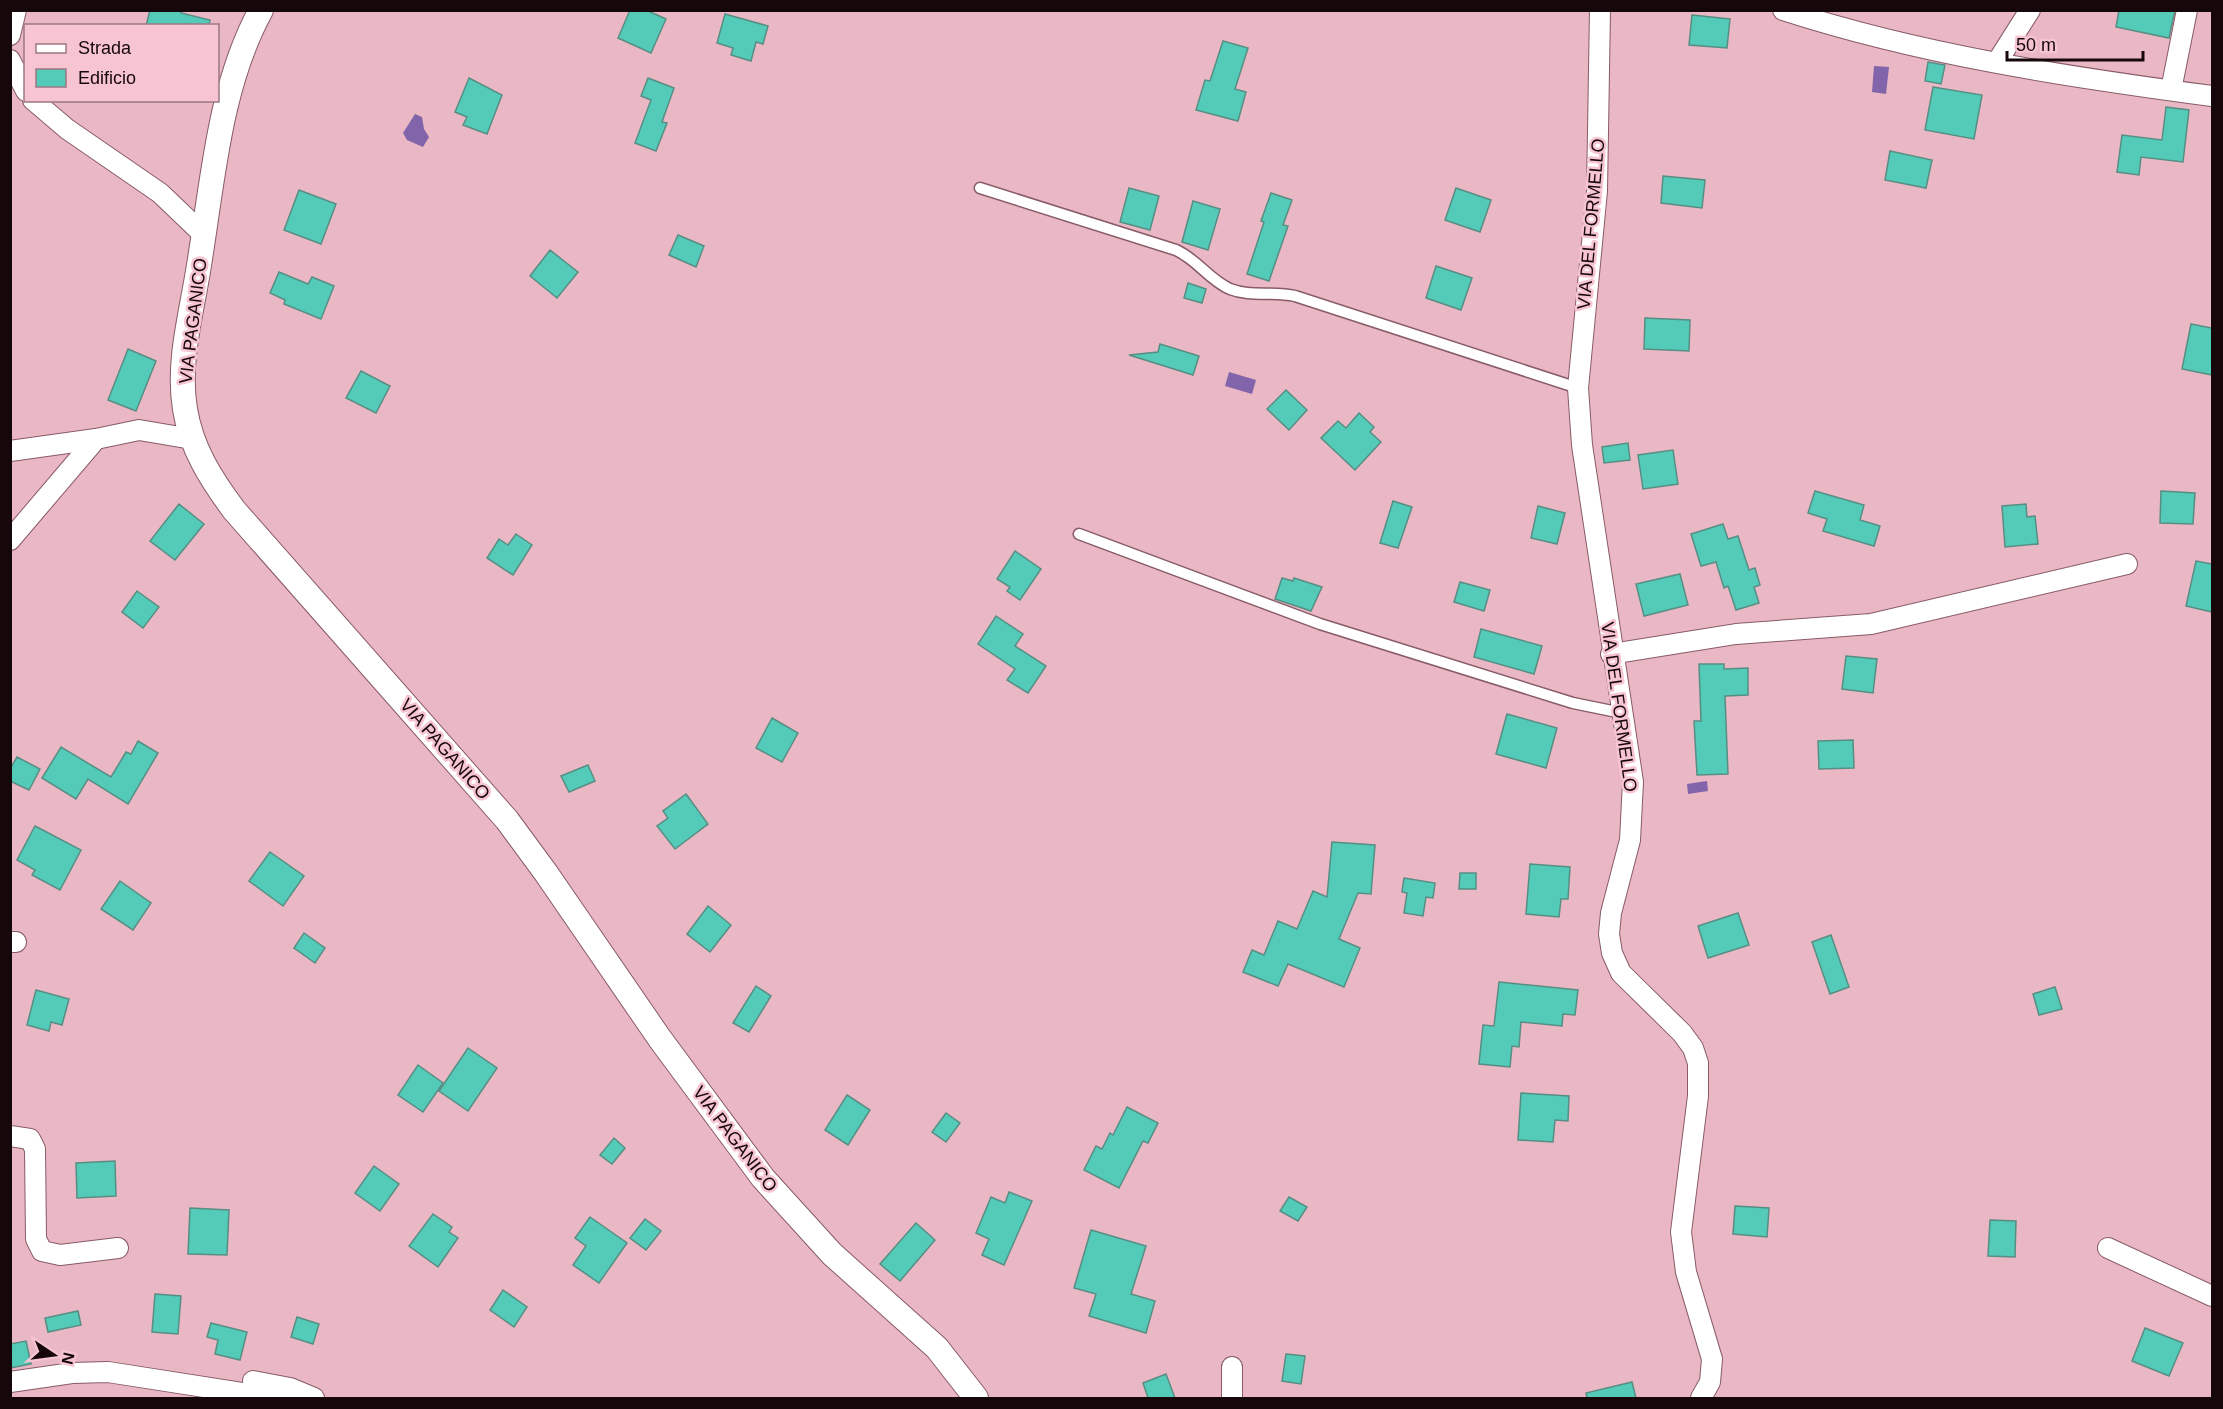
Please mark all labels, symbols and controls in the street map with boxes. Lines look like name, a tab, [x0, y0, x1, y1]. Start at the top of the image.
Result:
legend	[24, 24, 219, 102]
scale bar	[2007, 24, 2144, 62]
text: 50 m	[2016, 35, 2056, 55]
text: Strada	[78, 38, 132, 58]
text: Edificio	[78, 68, 136, 88]
street label: VIA DEL FORMELLO	[1574, 138, 1608, 310]
street label: VIA PAGANICO	[175, 257, 211, 385]
street label: VIA DEL FORMELLO	[1597, 621, 1641, 793]
street label: VIA PAGANICO	[396, 695, 494, 803]
street label: VIA PAGANICO	[689, 1082, 781, 1196]
north arrow	[24, 1325, 84, 1385]
text: N	[59, 1351, 78, 1366]

